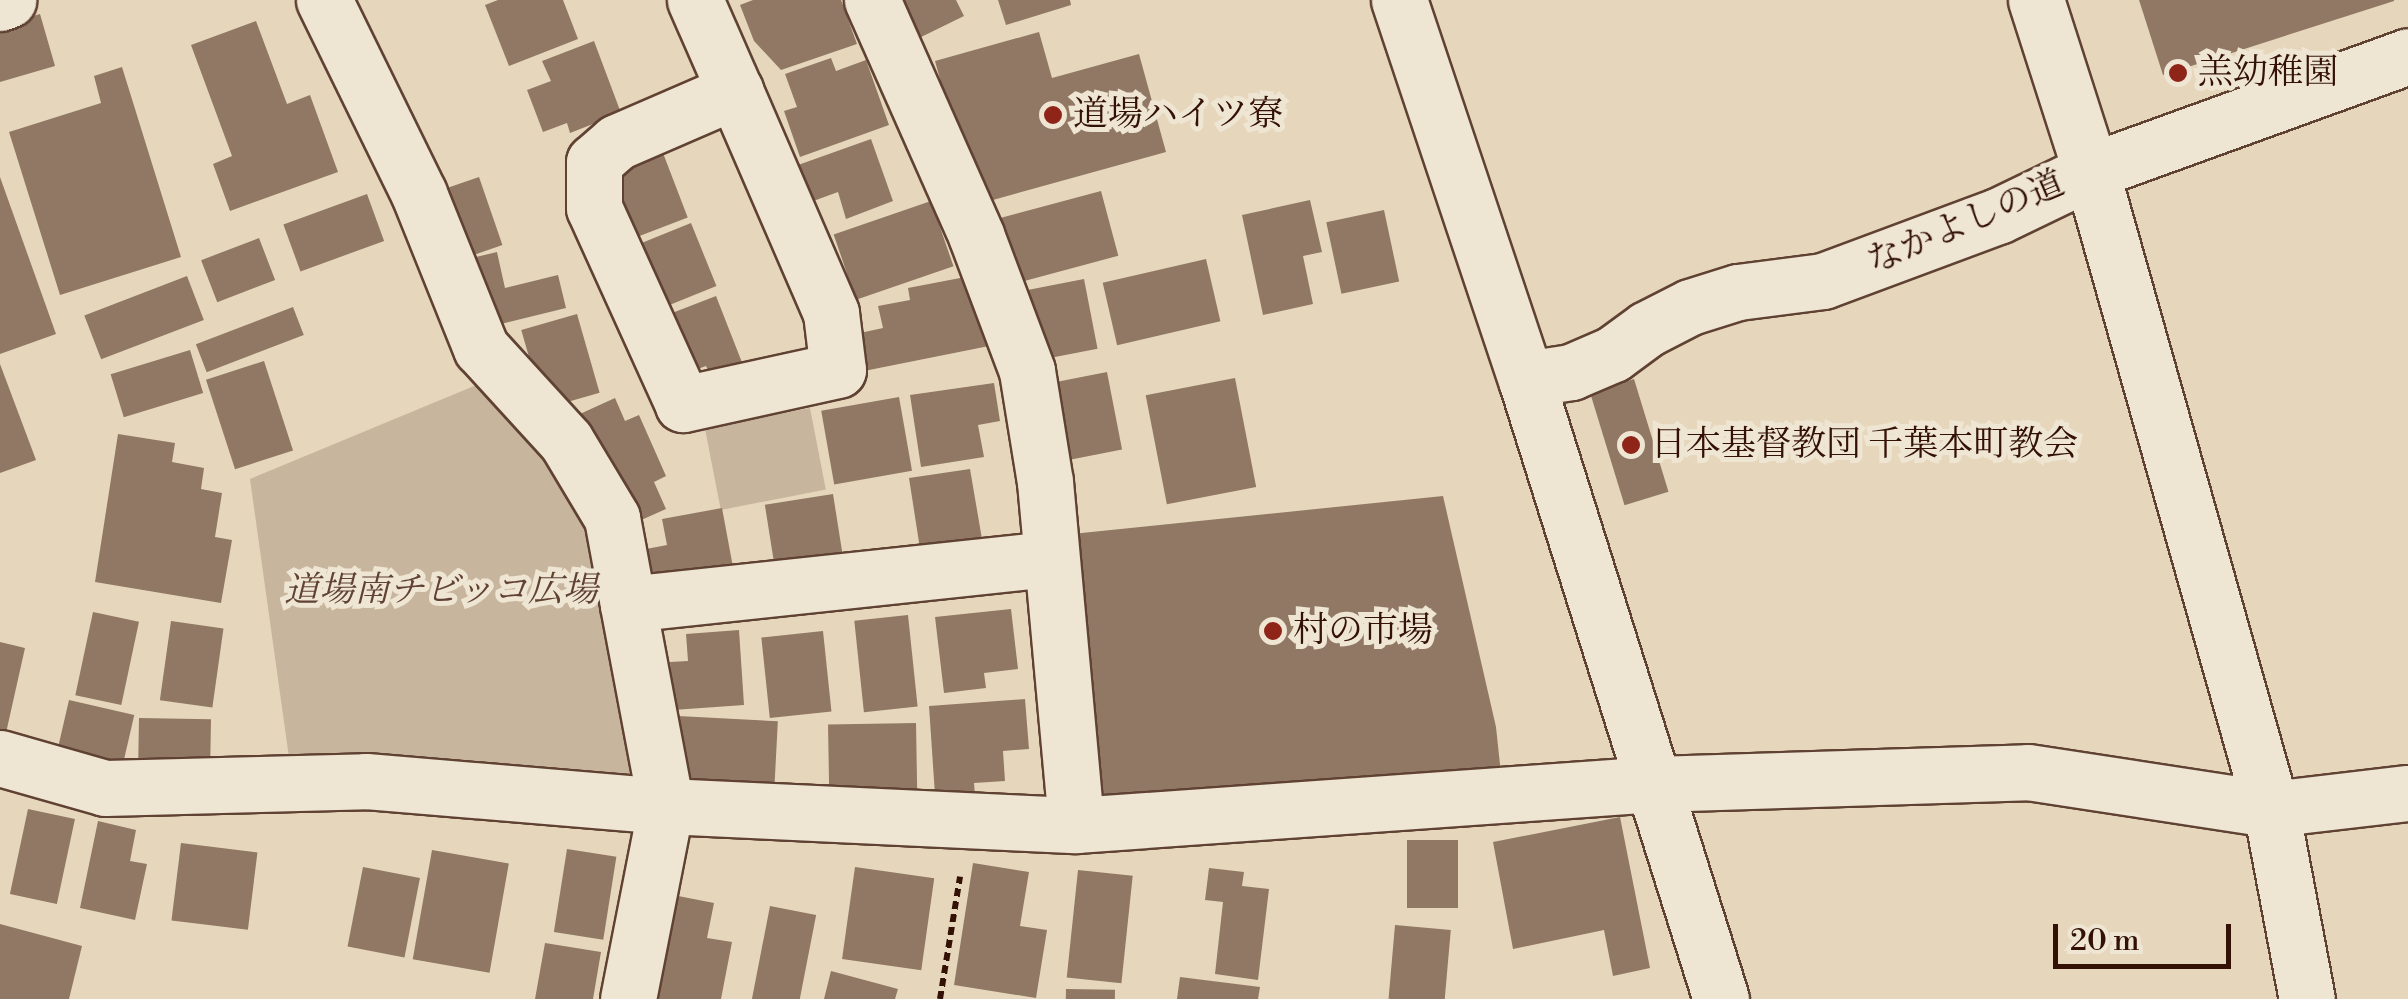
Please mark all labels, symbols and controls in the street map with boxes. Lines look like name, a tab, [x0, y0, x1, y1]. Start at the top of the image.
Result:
place label: 羔幼稚園	[2198, 52, 2338, 94]
marker: 羔幼稚園	[2167, 62, 2189, 84]
place label: 道場ハイツ寮	[1073, 94, 1283, 136]
marker: 道場ハイツ寮	[1042, 104, 1064, 126]
street label: なかよしの道	[1861, 163, 2071, 283]
place label: 日本基督教団 千葉本町教会	[1651, 424, 2078, 466]
marker: 日本基督教団 千葉本町教会	[1620, 434, 1642, 456]
park label: 道場南チビッコ広場	[284, 570, 598, 612]
place label: 村の市場	[1293, 610, 1433, 652]
marker: 村の市場	[1262, 620, 1284, 642]
scale bar	[2058, 904, 2236, 966]
text: 20 m	[2070, 922, 2139, 960]

